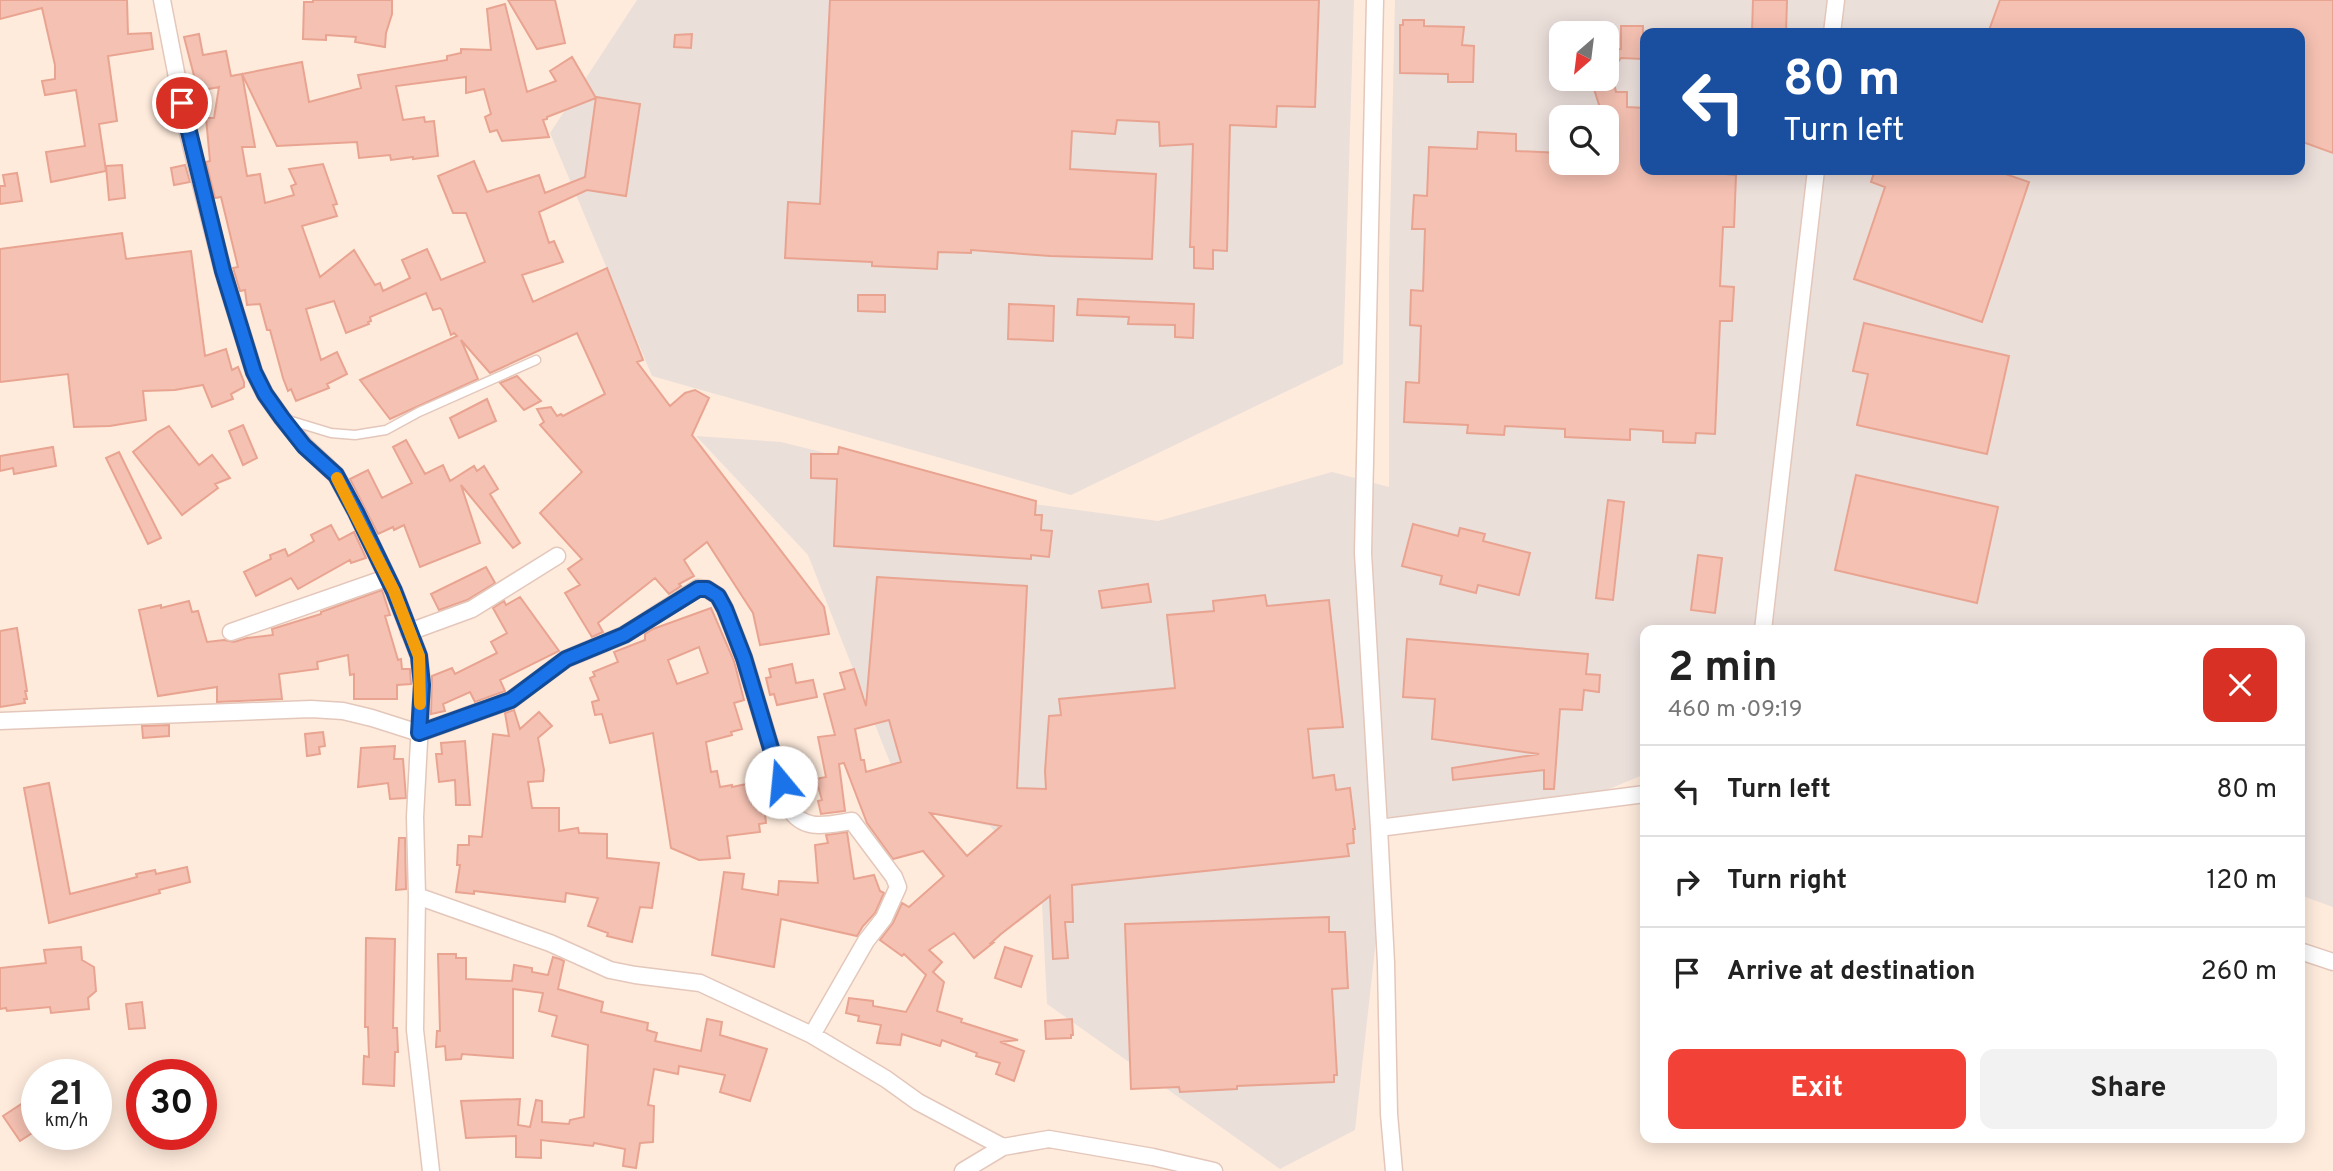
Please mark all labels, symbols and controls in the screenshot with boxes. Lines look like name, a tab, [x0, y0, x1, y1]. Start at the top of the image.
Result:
north arrow	[1549, 21, 1619, 91]
map controls	[1549, 21, 1619, 175]
text: 80 m	[1783, 51, 1900, 113]
icon: left	[1668, 56, 1759, 147]
pin	[152, 73, 212, 133]
icon: arrive	[163, 84, 201, 122]
button: search	[1549, 105, 1619, 175]
text: Turn left	[1783, 112, 1904, 152]
text: 2 min	[1668, 643, 1778, 696]
button: close	[2203, 648, 2277, 722]
text: 460 m · 09:19	[1668, 696, 1802, 725]
position arrow	[744, 745, 818, 819]
icon: left	[1668, 772, 1706, 810]
text: Turn left	[1727, 774, 1831, 807]
text: 80 m	[2217, 774, 2277, 807]
icon: right	[1668, 863, 1706, 901]
text: Turn right	[1727, 865, 1847, 898]
text: 120 m	[2207, 865, 2277, 898]
icon: arrive	[1668, 954, 1706, 992]
text: Arrive at destination	[1727, 956, 1975, 989]
text: 260 m	[2201, 956, 2277, 989]
button: Exit	[1668, 1049, 1966, 1129]
button: Share	[1980, 1049, 2277, 1129]
speed limit sign: 30	[126, 1059, 217, 1150]
text: 21	[49, 1073, 84, 1117]
text: km/h	[45, 1110, 88, 1133]

